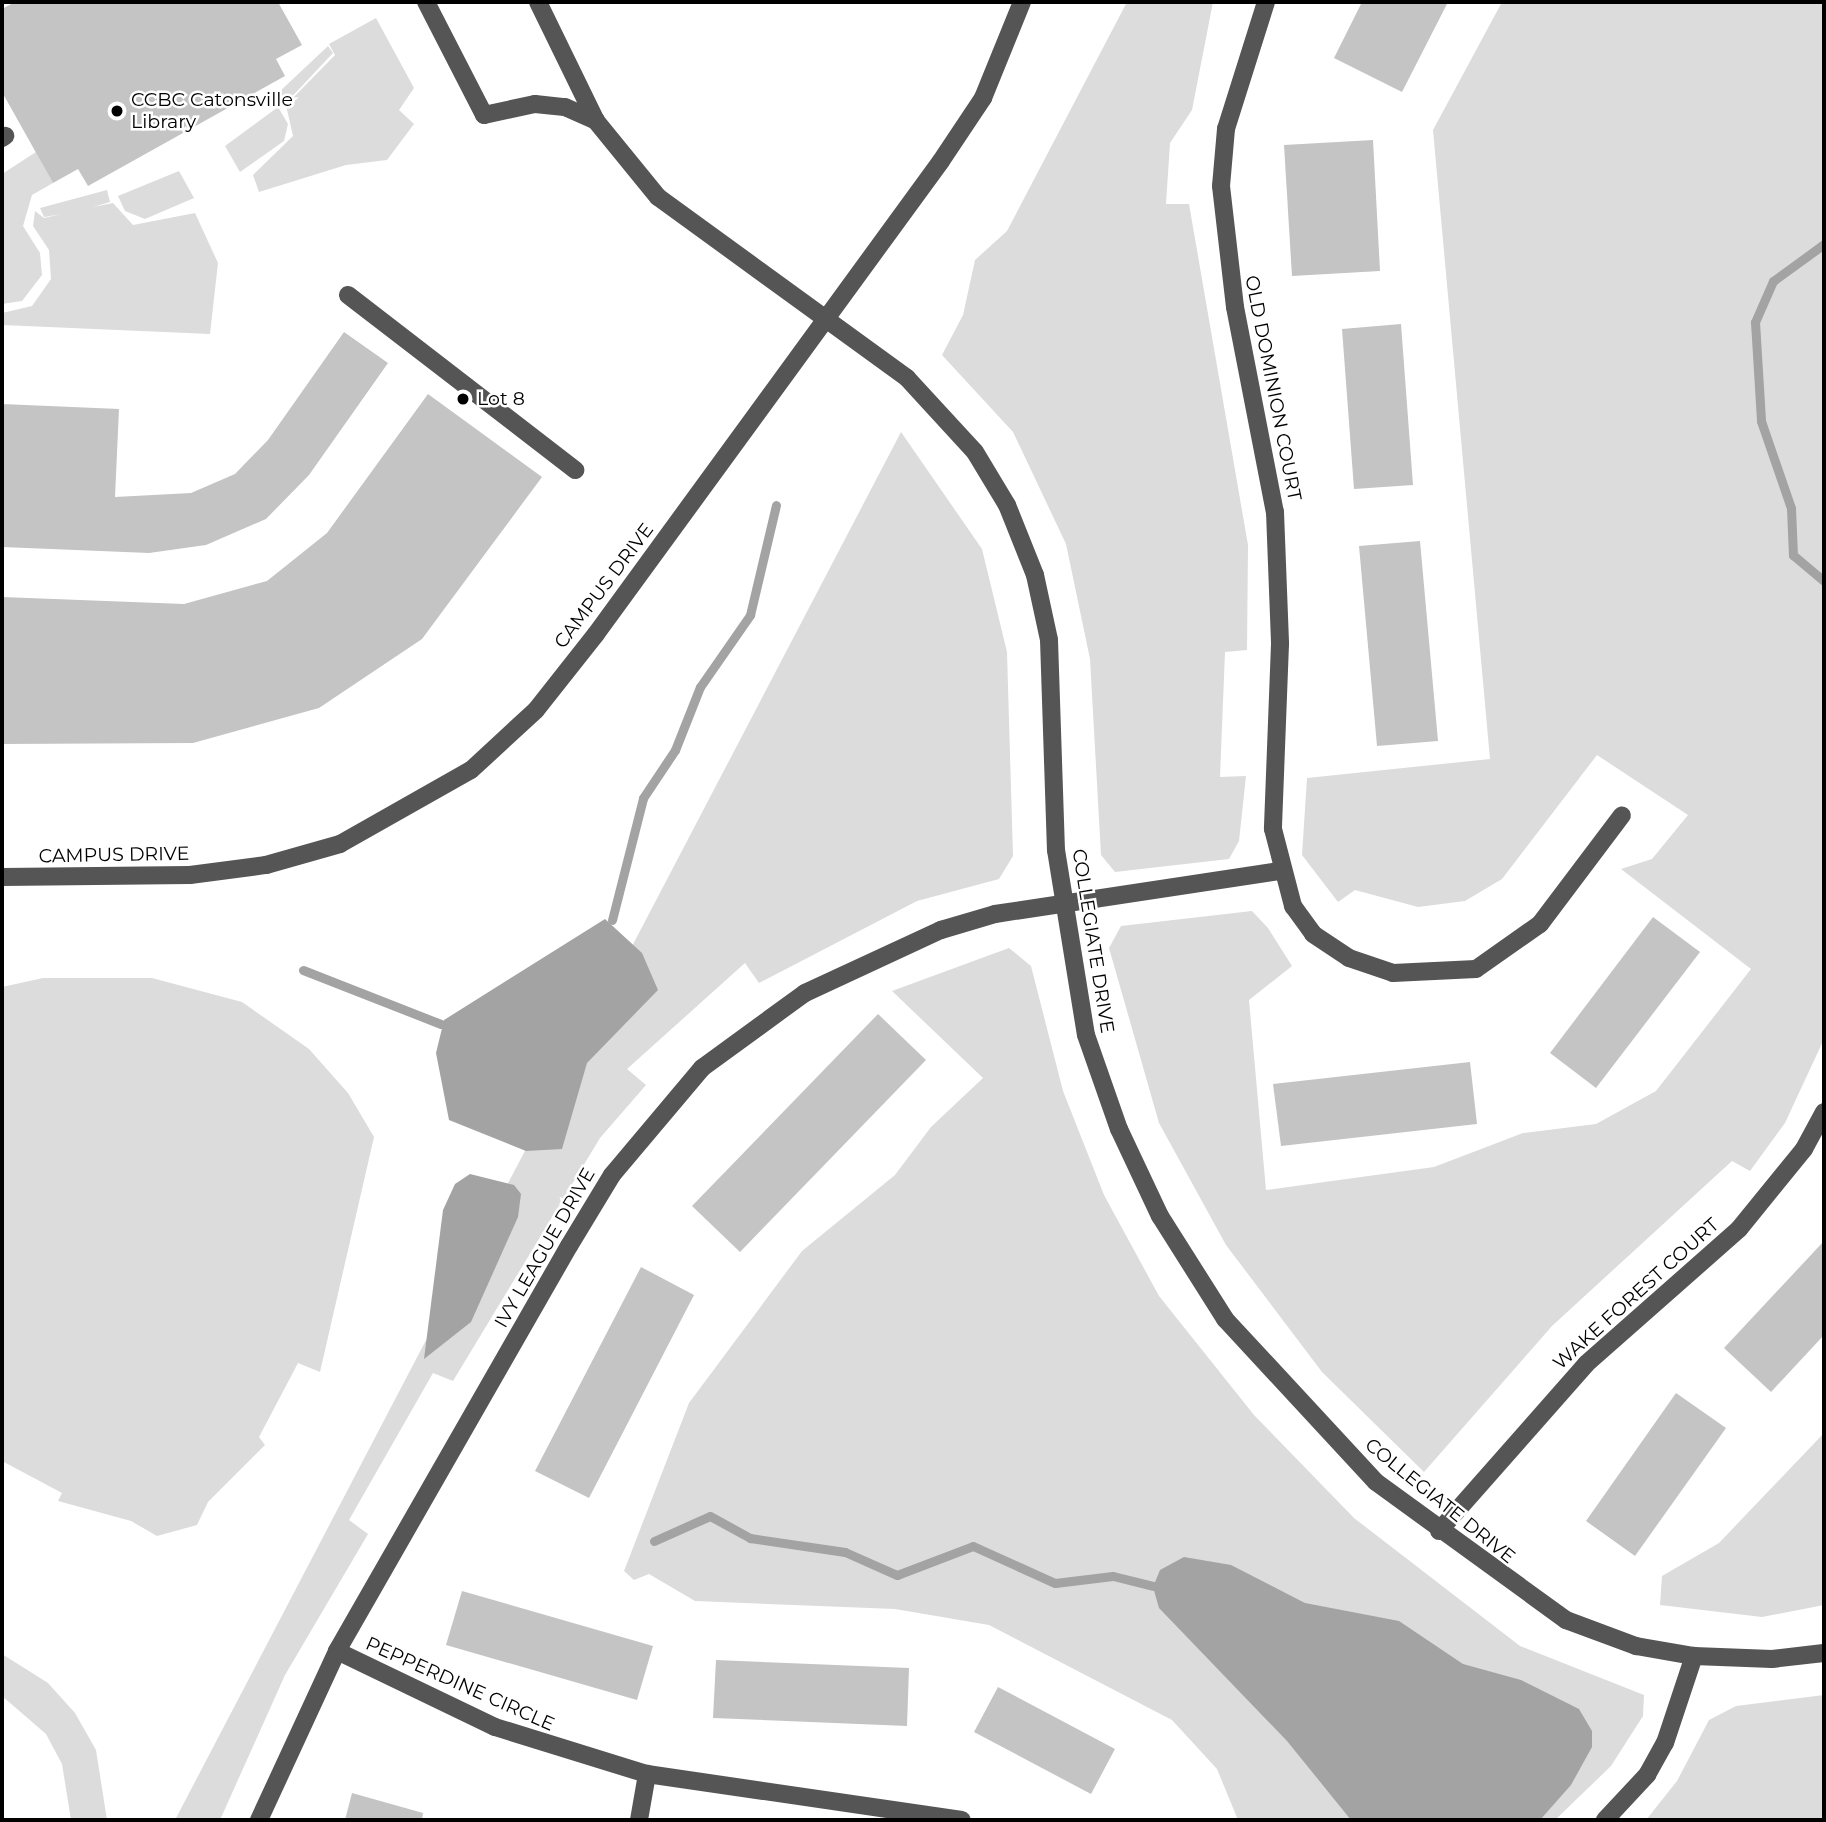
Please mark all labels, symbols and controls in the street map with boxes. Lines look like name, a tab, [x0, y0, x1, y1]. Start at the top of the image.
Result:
place label: CCBC Catonsville Library	[131, 89, 293, 133]
marker: CCBC Catonsville Library	[109, 103, 125, 119]
street label: OLD DOMINION COURT	[1240, 273, 1306, 503]
place label: Lot 8	[477, 388, 525, 410]
marker: Lot 8	[455, 391, 471, 407]
street label: CAMPUS DRIVE	[550, 519, 658, 653]
street label: CAMPUS DRIVE	[38, 842, 190, 868]
street label: COLLEGIATE DRIVE	[1067, 847, 1119, 1035]
street label: IVY LEAGUE DRIVE	[490, 1164, 600, 1332]
street label: WAKE FOREST COURT	[1548, 1214, 1724, 1374]
street label: COLLEGIATE DRIVE	[1360, 1434, 1520, 1568]
street label: PEPPERDINE CIRCLE	[362, 1632, 558, 1736]

